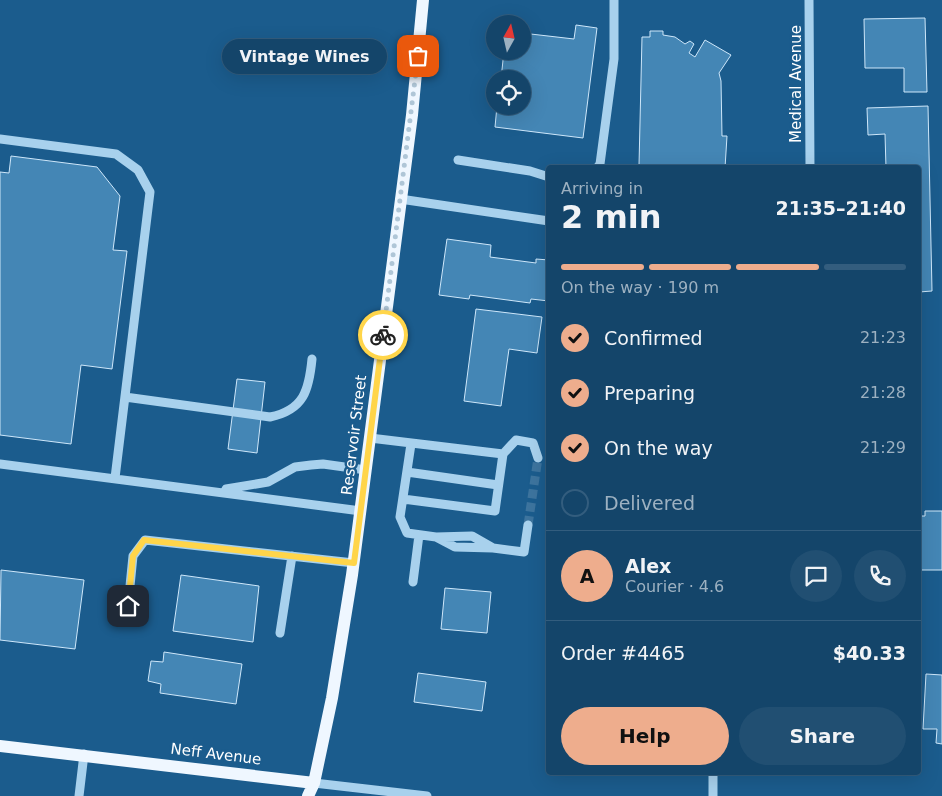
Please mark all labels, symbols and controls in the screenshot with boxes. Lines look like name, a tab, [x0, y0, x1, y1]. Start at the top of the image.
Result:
north arrow	[486, 15, 531, 60]
map controls	[486, 15, 531, 115]
street label: Medical Avenue	[787, 25, 805, 143]
pin	[397, 35, 439, 77]
callout: Vintage Wines	[223, 38, 388, 74]
icon: bag	[404, 42, 432, 70]
text: Vintage Wines	[239, 47, 370, 66]
button: locate	[486, 70, 531, 115]
text: Arriving in	[561, 179, 643, 198]
text: 21:35–21:40	[776, 197, 906, 219]
text: 2 min	[561, 198, 662, 236]
text: On the way · 190 m	[561, 278, 719, 297]
courier	[358, 310, 408, 360]
icon: bike	[369, 321, 397, 349]
icon: check	[561, 324, 589, 352]
text: Confirmed	[604, 327, 703, 349]
text: 21:23	[860, 328, 906, 347]
street label: Reservoir Street	[338, 374, 370, 496]
icon: check	[561, 379, 589, 407]
text: Preparing	[604, 382, 695, 404]
text: 21:28	[860, 383, 906, 402]
icon: check	[561, 434, 589, 462]
text: On the way	[604, 437, 713, 459]
text: 21:29	[860, 438, 906, 457]
text: Delivered	[604, 492, 695, 514]
button: chat	[790, 550, 842, 602]
button: phone	[854, 550, 906, 602]
text: Alex	[625, 555, 671, 577]
text: A	[580, 565, 594, 587]
text: Courier · 4.6	[625, 577, 724, 596]
pin	[107, 585, 149, 627]
icon: home	[114, 592, 142, 620]
text: Order #4465	[561, 642, 685, 664]
text: $40.33	[833, 642, 906, 664]
button: Help	[561, 707, 729, 765]
button: Share	[739, 707, 906, 765]
street label: Neff Avenue	[170, 740, 262, 768]

